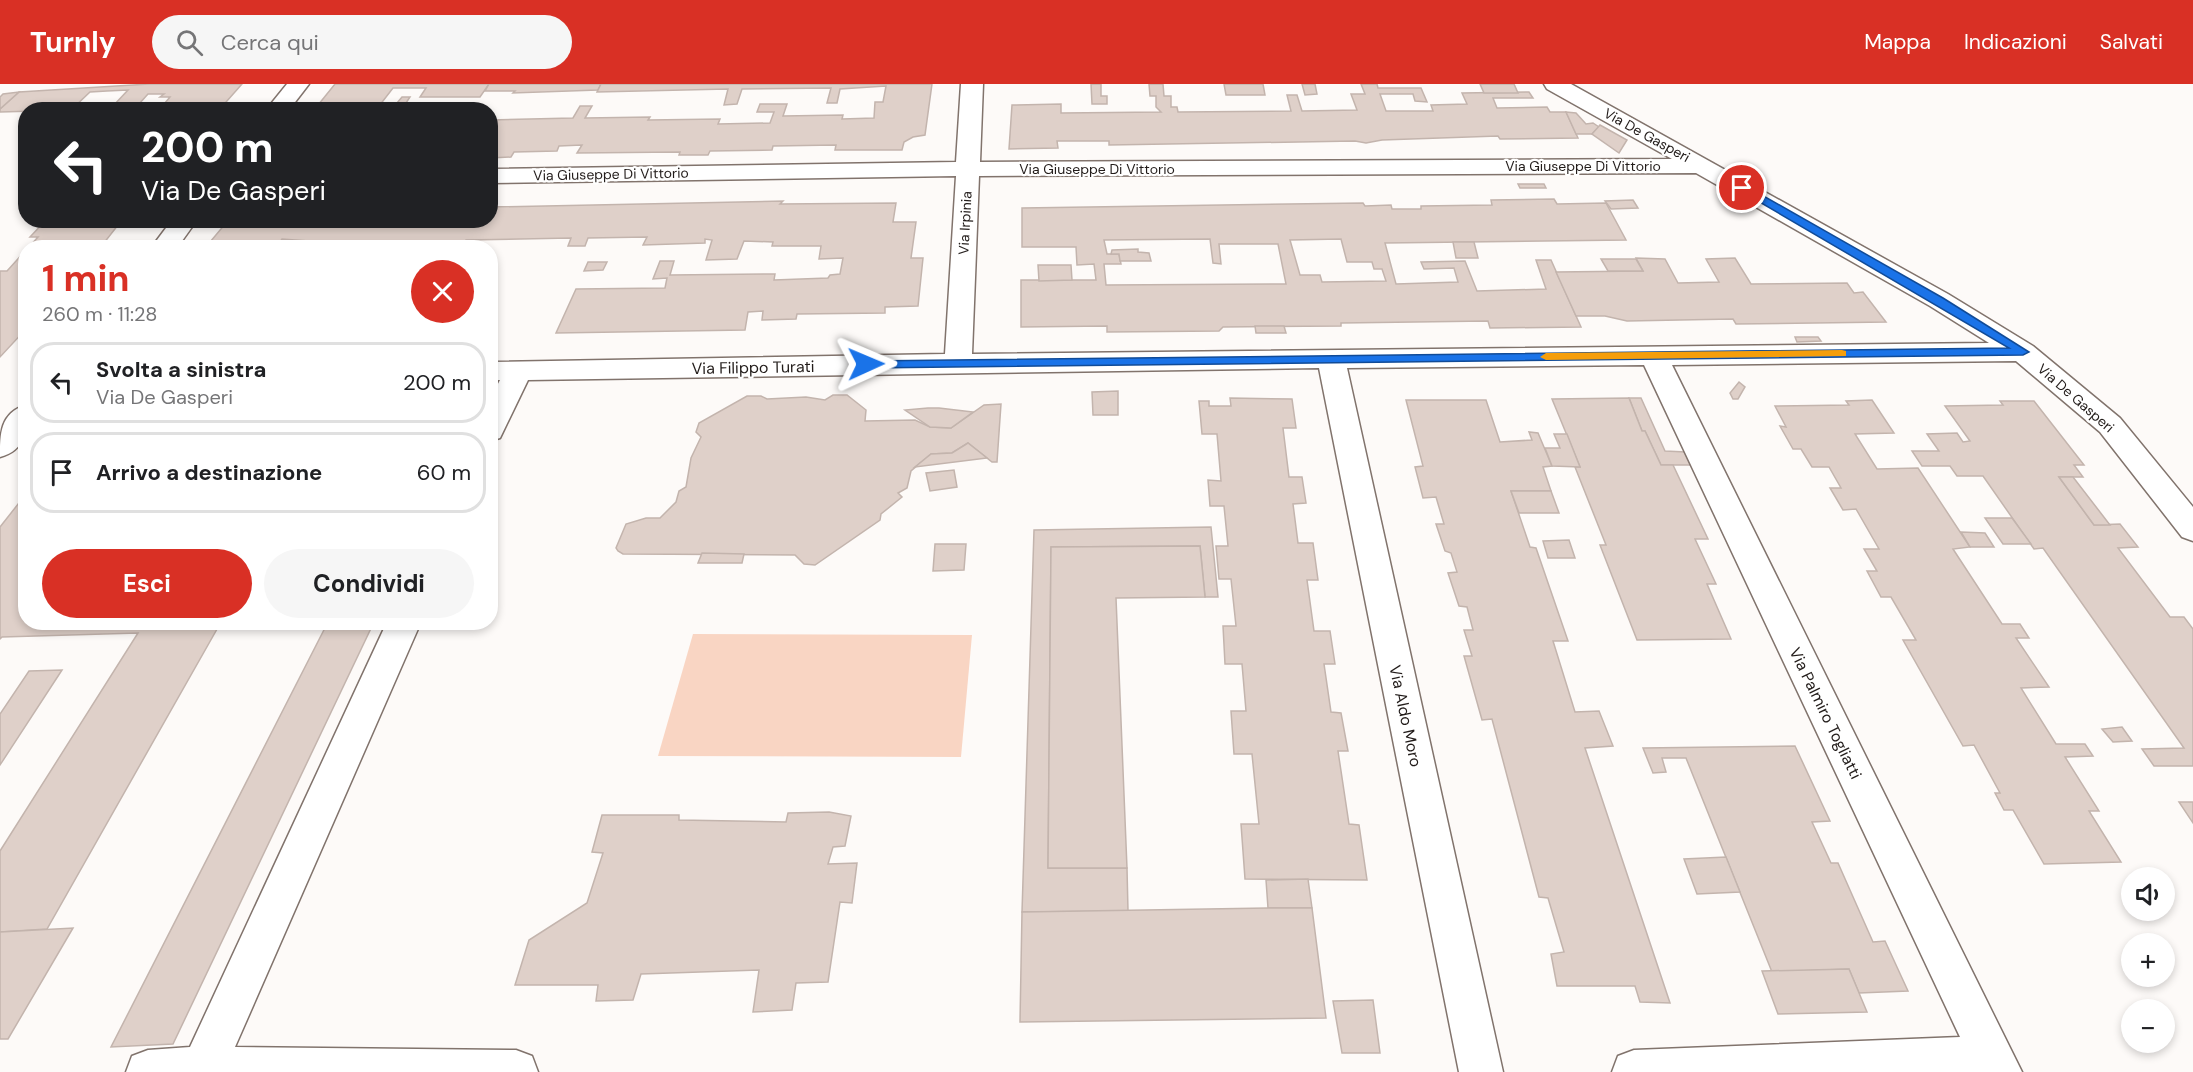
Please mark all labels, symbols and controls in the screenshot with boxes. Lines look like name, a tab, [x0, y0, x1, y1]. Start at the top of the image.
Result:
search box	[152, 15, 572, 69]
text: Turnly	[30, 24, 116, 61]
icon: search	[173, 26, 206, 59]
text: Cerca qui	[221, 28, 319, 57]
text: Mappa	[1864, 28, 1931, 56]
text: Indicazioni	[1964, 28, 2067, 56]
text: Salvati	[2100, 28, 2163, 56]
street label: Via De Gasperi	[1601, 104, 1693, 166]
text: 200 m	[141, 120, 274, 175]
icon: left	[42, 126, 120, 204]
street label: Via Giuseppe Di Vittorio	[1505, 157, 1661, 175]
street label: Via Giuseppe Di Vittorio	[1019, 160, 1175, 178]
pin	[1716, 162, 1767, 213]
street label: Via Giuseppe Di Vittorio	[533, 164, 689, 184]
icon: arrive	[1725, 171, 1758, 204]
text: Via De Gasperi	[141, 173, 326, 208]
street label: Via Irpinia	[954, 191, 976, 255]
text: 1 min	[42, 255, 130, 302]
button: close	[411, 260, 474, 323]
text: 260 m · 11:28	[42, 301, 157, 327]
position arrow	[834, 332, 898, 396]
text: Svolta a sinistra	[96, 355, 266, 384]
street label: Via Filippo Turati	[691, 356, 815, 379]
street label: Via De Gasperi	[2034, 360, 2118, 436]
icon: left	[45, 366, 78, 399]
text: 200 m	[403, 368, 471, 397]
text: Via De Gasperi	[96, 384, 233, 410]
icon: arrive	[45, 456, 78, 489]
text: Arrivo a destinazione	[96, 458, 322, 487]
text: 60 m	[417, 458, 471, 487]
button: Esci	[42, 549, 252, 618]
button: Condividi	[264, 549, 474, 618]
street label: Via Palmiro Togliatti	[1785, 644, 1867, 783]
street label: Via Aldo Moro	[1384, 663, 1427, 769]
map controls	[2121, 867, 2175, 1053]
button: sound	[2121, 867, 2175, 921]
button: +	[2121, 933, 2175, 987]
button: −	[2121, 999, 2175, 1053]

